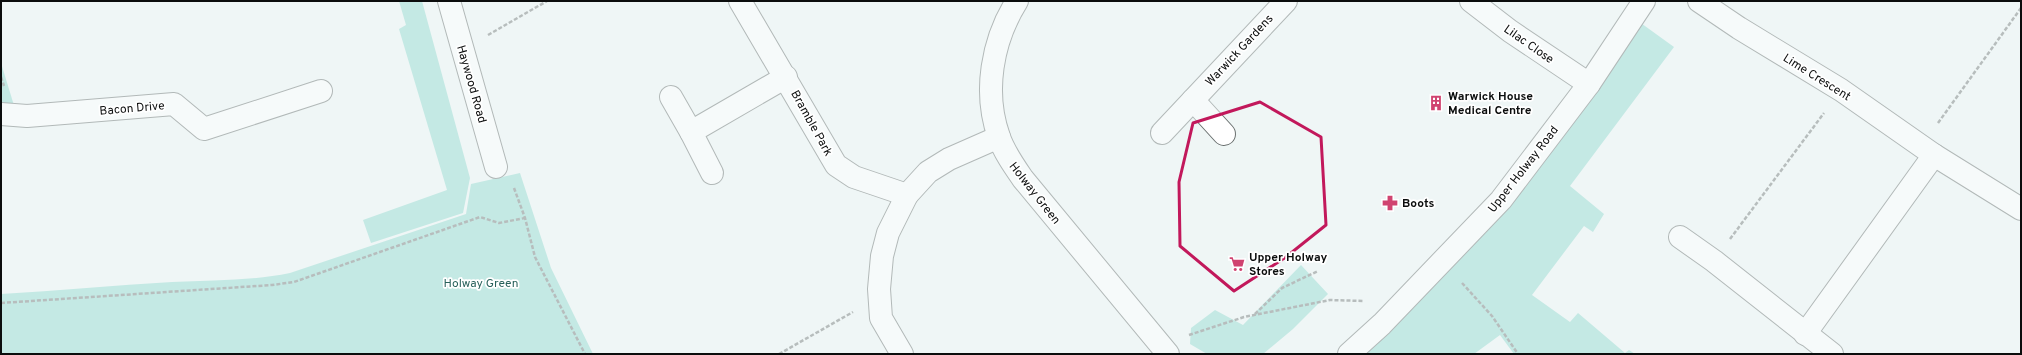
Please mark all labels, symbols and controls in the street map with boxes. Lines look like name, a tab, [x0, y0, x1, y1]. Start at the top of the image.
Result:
street label: Warwick Gardens	[1202, 11, 1277, 90]
street label: Lilac Close	[1500, 22, 1557, 68]
street label: Haywood Road	[452, 43, 490, 125]
street label: Lime Crescent	[1780, 51, 1853, 105]
street label: Bramble Park	[786, 88, 836, 159]
place label: Warwick House Medical Centre	[1448, 89, 1533, 119]
building icon: Warwick House Medical Centre	[1427, 94, 1445, 112]
street label: Bacon Drive	[99, 98, 165, 120]
street label: Upper Holway Road	[1485, 123, 1563, 216]
street label: Holway Green	[1005, 159, 1064, 228]
pharmacy icon: Boots	[1381, 194, 1399, 212]
place label: Boots	[1402, 196, 1435, 212]
place label: Upper Holway Stores	[1249, 250, 1327, 280]
supermarket icon: Upper Holway Stores	[1228, 255, 1246, 273]
park label: Holway Green	[444, 276, 518, 292]

